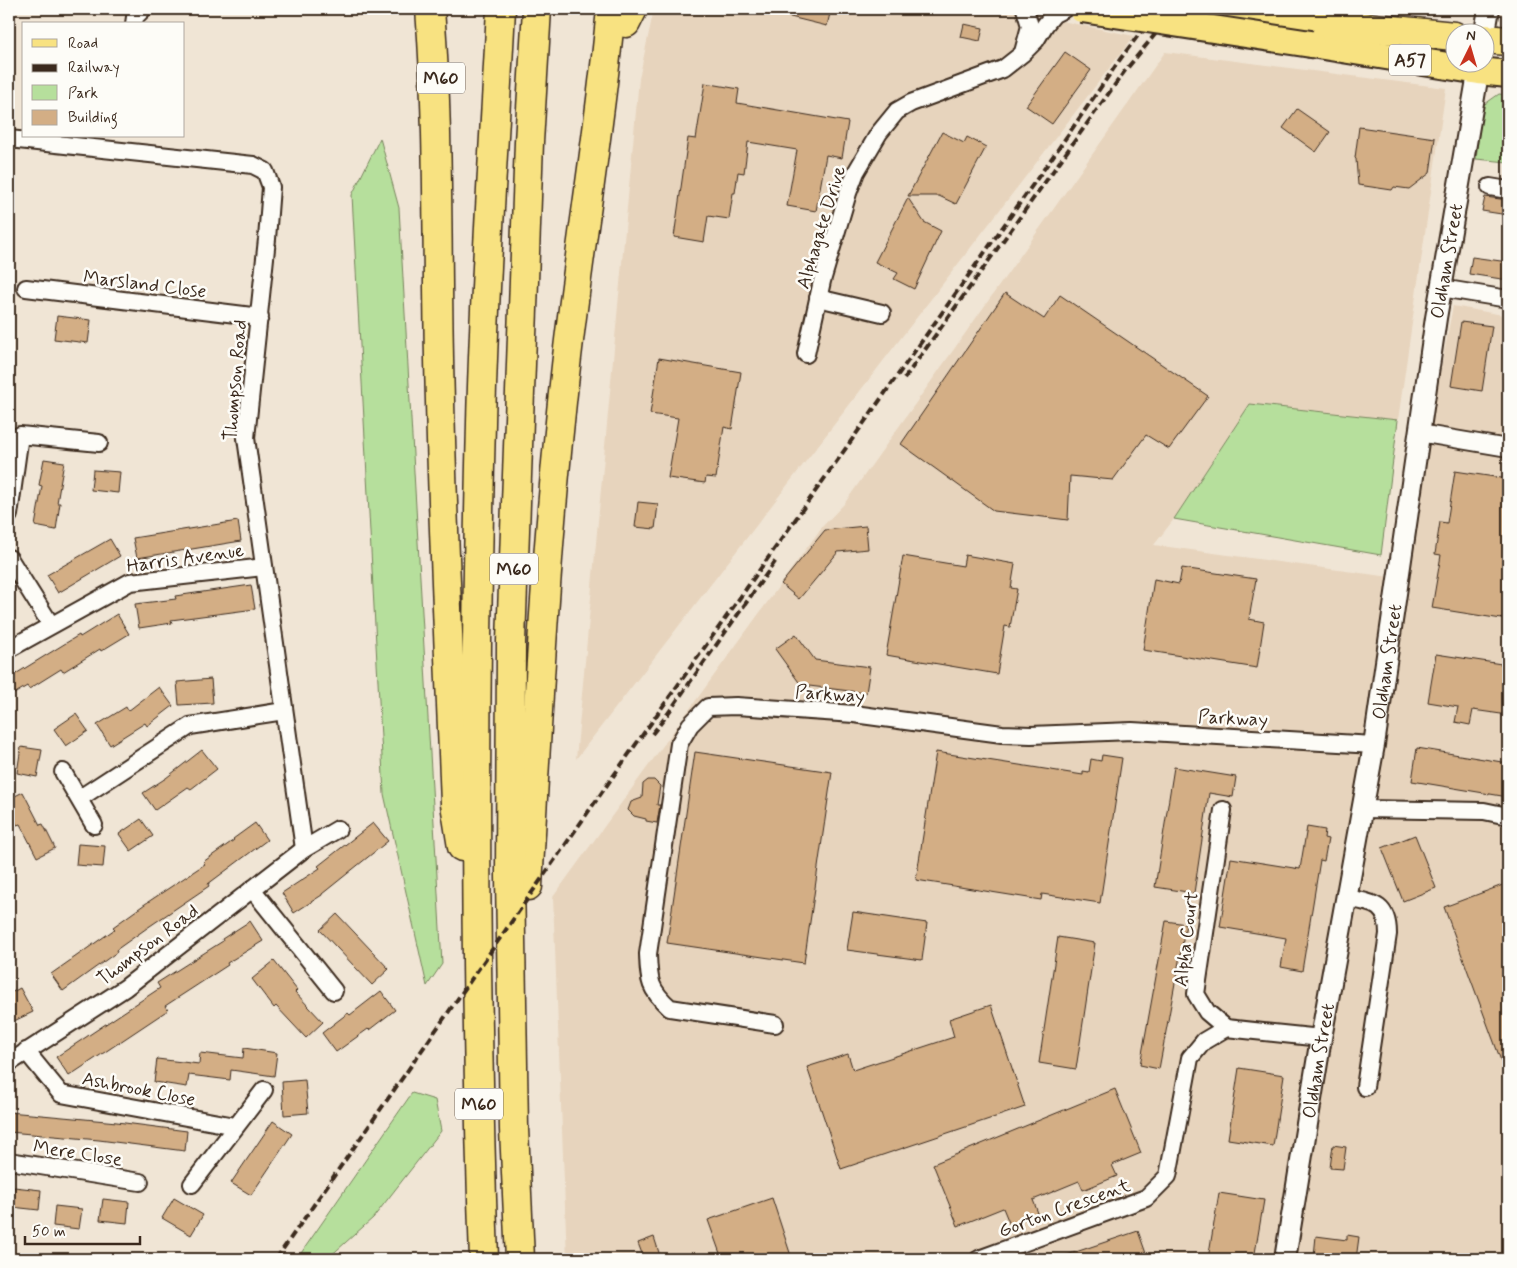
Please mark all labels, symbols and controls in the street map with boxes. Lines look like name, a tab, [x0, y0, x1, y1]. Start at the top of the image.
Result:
legend	[22, 22, 185, 138]
north arrow	[1444, 22, 1494, 72]
text: N	[1466, 27, 1476, 45]
text: Road	[68, 34, 98, 54]
road number: A57	[1389, 44, 1431, 76]
text: Railway	[68, 58, 120, 78]
road number: M60	[417, 62, 465, 94]
text: Park	[68, 84, 98, 104]
text: Building	[68, 108, 118, 129]
street label: Alphagate Drive	[791, 163, 853, 292]
street label: Oldham Street	[1425, 202, 1469, 321]
street label: Marsland Close	[82, 265, 208, 304]
street label: Thompson Road	[218, 318, 253, 442]
street label: Harris Avenue	[125, 538, 246, 579]
road number: M60	[490, 554, 538, 584]
street label: Oldham Street	[1367, 602, 1408, 721]
street label: Parkway	[794, 680, 866, 709]
street label: Parkway	[1197, 704, 1268, 733]
street label: Alpha Court	[1168, 890, 1205, 988]
street label: Thompson Road	[92, 899, 204, 992]
street label: Oldham Street	[1297, 1001, 1341, 1120]
street label: Ashbrook Close	[80, 1066, 197, 1113]
road number: M60	[455, 1088, 503, 1120]
street label: Mere Close	[32, 1134, 124, 1173]
street label: Gorton Crescent	[995, 1173, 1134, 1244]
scale bar	[25, 1213, 140, 1245]
text: 50 m	[32, 1222, 66, 1242]

